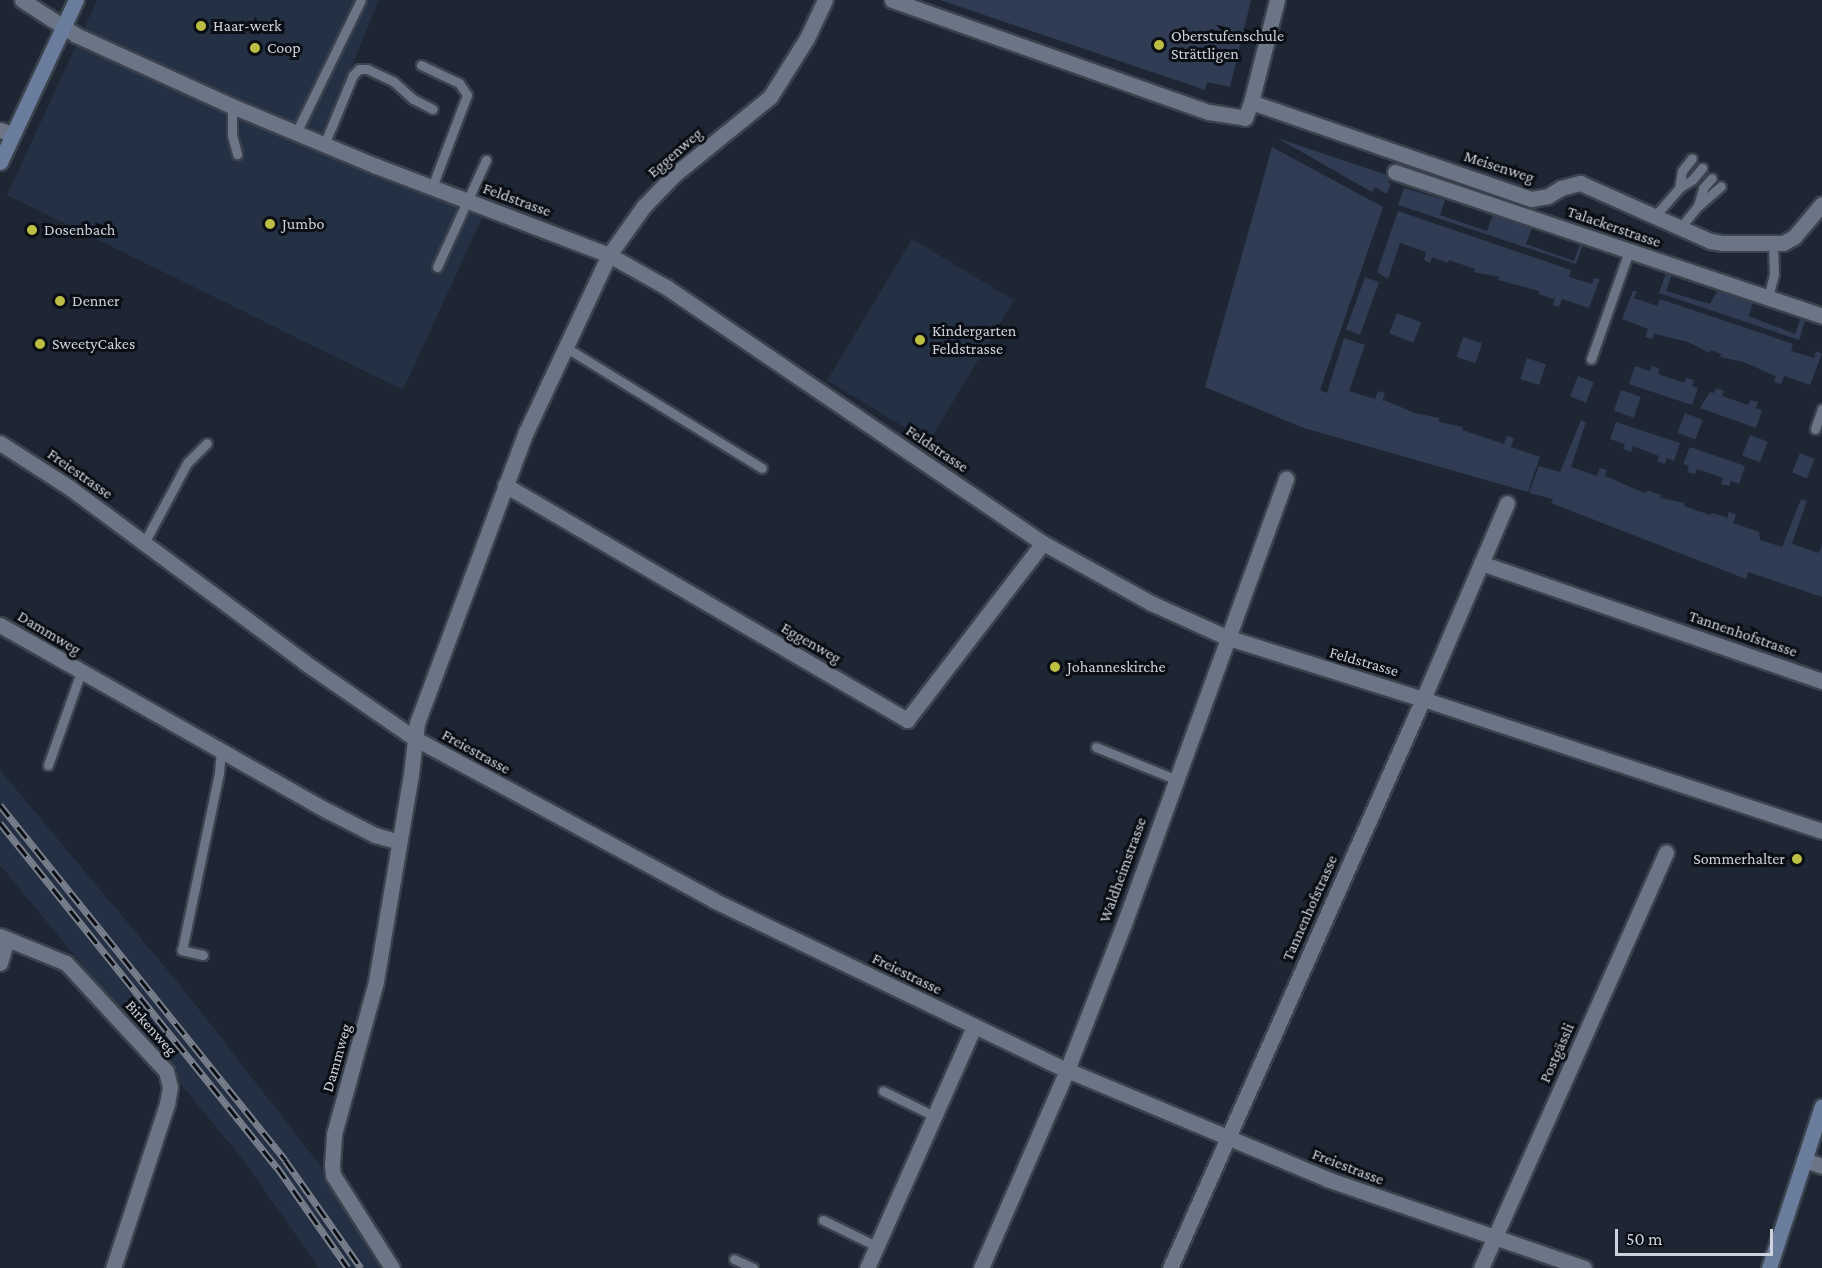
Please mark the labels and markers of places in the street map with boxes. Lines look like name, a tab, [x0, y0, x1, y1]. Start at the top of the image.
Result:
place label: Haar-werk	[213, 16, 282, 36]
marker: Haar-werk	[194, 19, 208, 33]
place label: Oberstufenschule Strättligen	[1171, 26, 1284, 64]
place label: Coop	[267, 38, 301, 58]
marker: Oberstufenschule Strättligen	[1152, 38, 1166, 52]
marker: Coop	[248, 41, 262, 55]
place label: Jumbo	[282, 214, 324, 234]
marker: Jumbo	[263, 217, 277, 231]
place label: Dosenbach	[44, 220, 115, 240]
marker: Dosenbach	[25, 223, 39, 237]
place label: Denner	[72, 291, 120, 311]
marker: Denner	[53, 294, 67, 308]
place label: Kindergarten Feldstrasse	[932, 321, 1016, 359]
marker: Kindergarten Feldstrasse	[913, 333, 927, 347]
place label: SweetyCakes	[52, 334, 135, 354]
marker: SweetyCakes	[33, 337, 47, 351]
place label: Johanneskirche	[1067, 657, 1166, 677]
marker: Johanneskirche	[1048, 660, 1062, 674]
place label: Sommerhalter	[1693, 849, 1785, 869]
marker: Sommerhalter	[1790, 852, 1804, 866]

